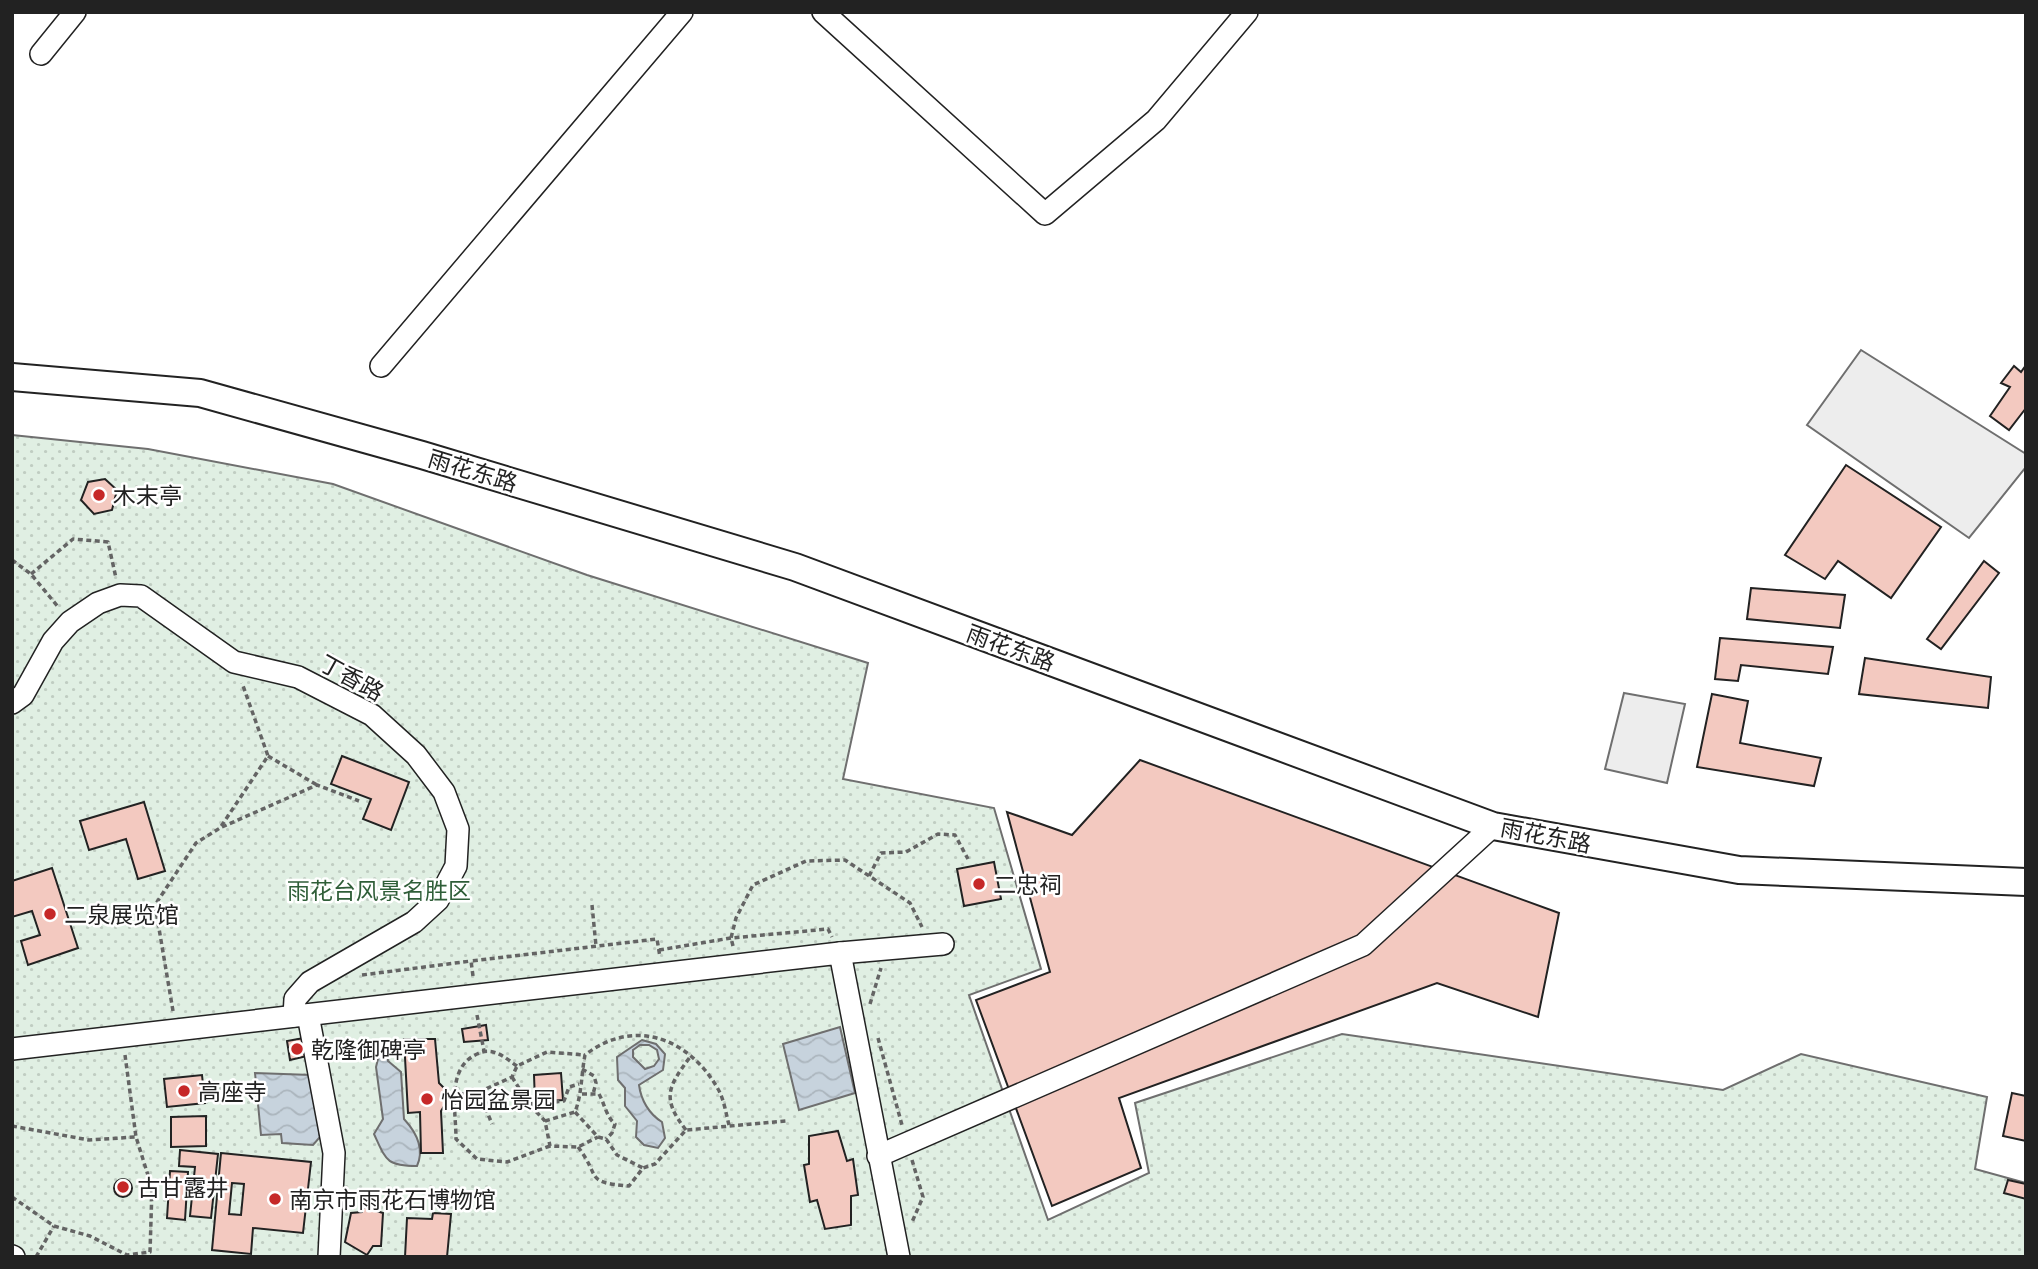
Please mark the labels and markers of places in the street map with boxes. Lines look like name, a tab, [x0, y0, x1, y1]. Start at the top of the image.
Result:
place label: 木末亭	[113, 481, 182, 509]
marker: 木末亭	[91, 487, 107, 503]
place label: 二忠祠	[993, 870, 1062, 898]
marker: 二忠祠	[971, 876, 987, 892]
place label: 二泉展览馆	[64, 900, 179, 928]
marker: 二泉展览馆	[42, 906, 58, 922]
place label: 乾隆御碑亭	[311, 1035, 426, 1063]
marker: 乾隆御碑亭	[289, 1041, 305, 1057]
place label: 高座寺	[198, 1077, 267, 1105]
marker: 高座寺	[176, 1083, 192, 1099]
place label: 怡园盆景园	[441, 1085, 556, 1113]
marker: 怡园盆景园	[419, 1091, 435, 1107]
place label: 古甘露井	[137, 1173, 229, 1201]
marker: 古甘露井	[115, 1179, 131, 1195]
place label: 南京市雨花石博物馆	[289, 1185, 496, 1213]
marker: 南京市雨花石博物馆	[267, 1191, 283, 1207]

